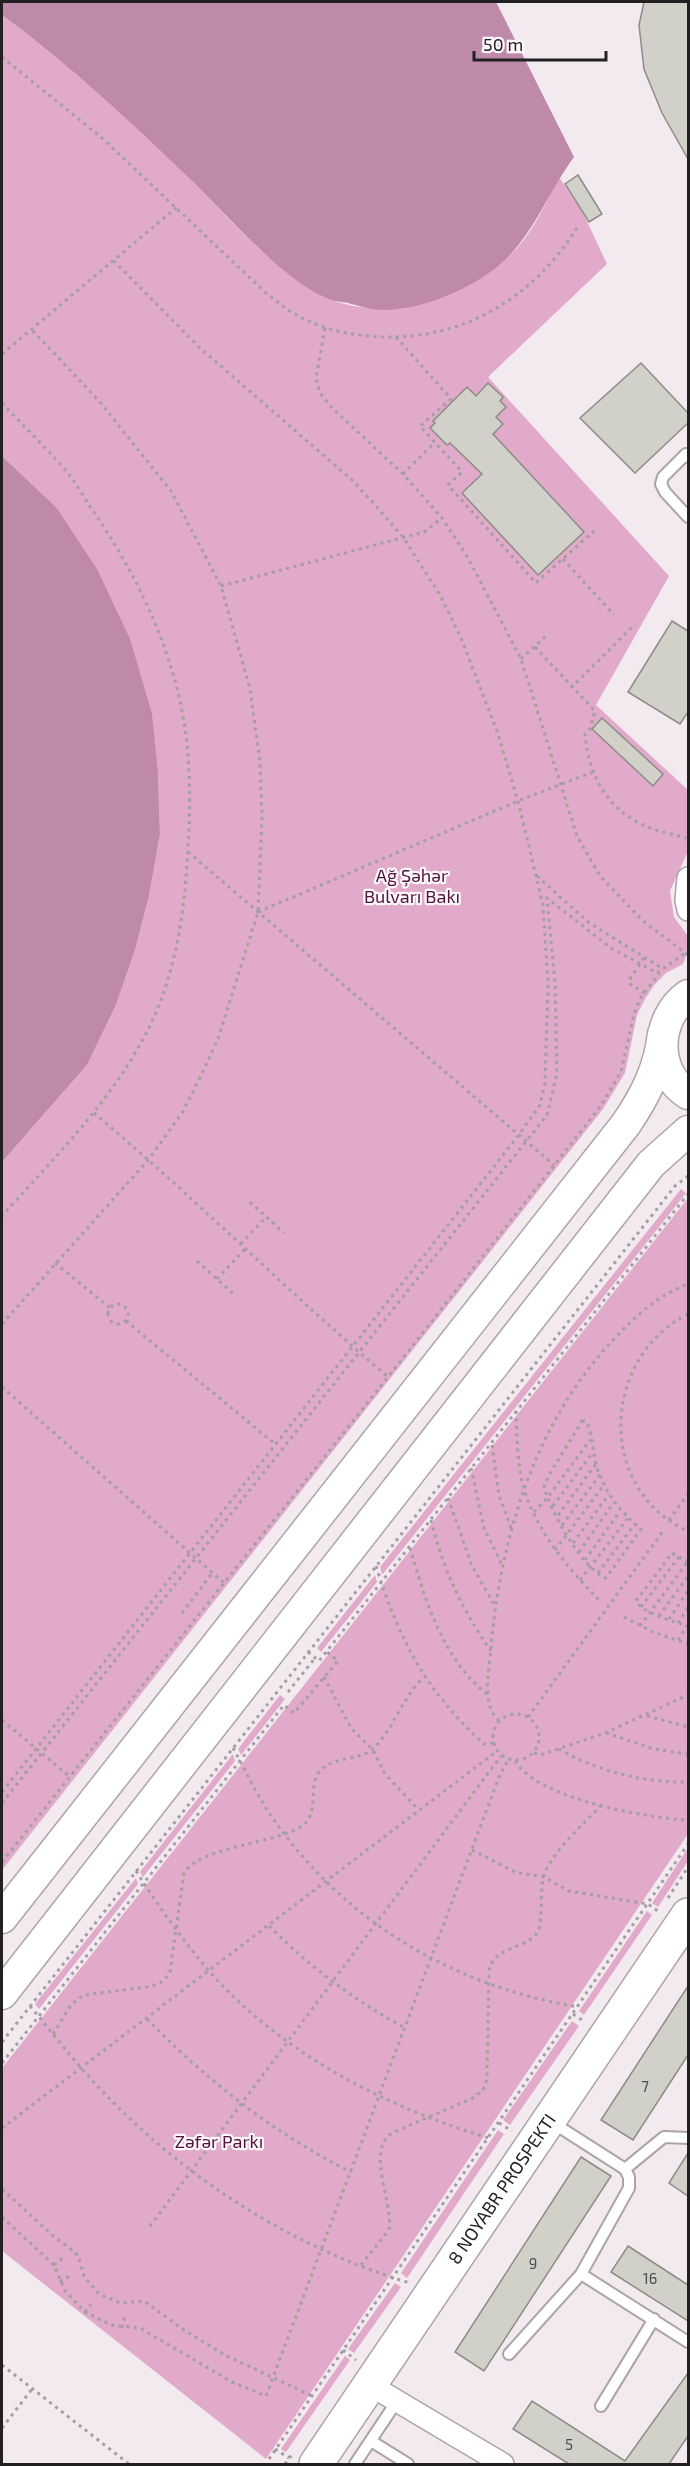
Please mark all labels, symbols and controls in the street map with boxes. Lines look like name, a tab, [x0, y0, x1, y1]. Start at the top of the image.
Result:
scale bar	[474, 24, 606, 62]
text: 50 m	[483, 33, 523, 55]
park label: Ağ Şəhər Bulvarı Bakı	[364, 864, 460, 907]
house number: 7	[641, 2077, 649, 2095]
street label: 8 NOYABR PROSPEKTI	[443, 2109, 560, 2268]
park label: Zəfər Parkı	[175, 2130, 263, 2152]
house number: 9	[529, 2254, 537, 2272]
house number: 16	[643, 2269, 657, 2287]
house number: 5	[565, 2435, 573, 2453]

